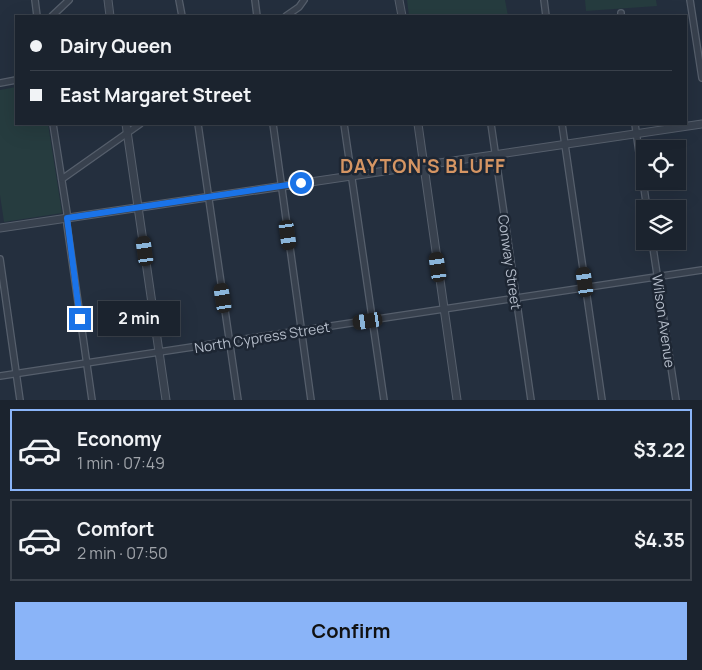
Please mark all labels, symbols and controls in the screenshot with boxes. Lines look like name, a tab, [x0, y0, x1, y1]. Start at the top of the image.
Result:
text: Dairy Queen	[60, 33, 172, 59]
text: East Margaret Street	[60, 82, 251, 108]
map controls	[636, 140, 686, 250]
button: locate	[636, 140, 686, 190]
district label: DAYTON'S BLUFF	[340, 153, 506, 179]
route start	[290, 172, 312, 194]
button: layers	[636, 200, 686, 250]
street label: Conway Street	[494, 213, 526, 311]
car	[278, 219, 297, 251]
car	[135, 235, 154, 267]
car	[428, 251, 447, 283]
car	[575, 266, 594, 298]
street label: Wilson Avenue	[648, 273, 680, 369]
car	[213, 282, 232, 314]
callout: 2 min	[98, 302, 180, 336]
text: 2 min	[118, 307, 160, 329]
route end	[69, 308, 91, 330]
car	[352, 311, 383, 331]
street label: North Cypress Street	[193, 317, 332, 357]
text: Economy	[77, 426, 161, 452]
icon: car	[17, 428, 62, 473]
text: $3.22	[634, 437, 685, 463]
text: 1 min · 07:49	[77, 452, 165, 474]
text: Comfort	[77, 516, 154, 542]
icon: car	[17, 518, 62, 563]
text: $4.35	[634, 527, 685, 553]
text: 2 min · 07:50	[77, 542, 168, 564]
button: Confirm	[15, 602, 687, 660]

